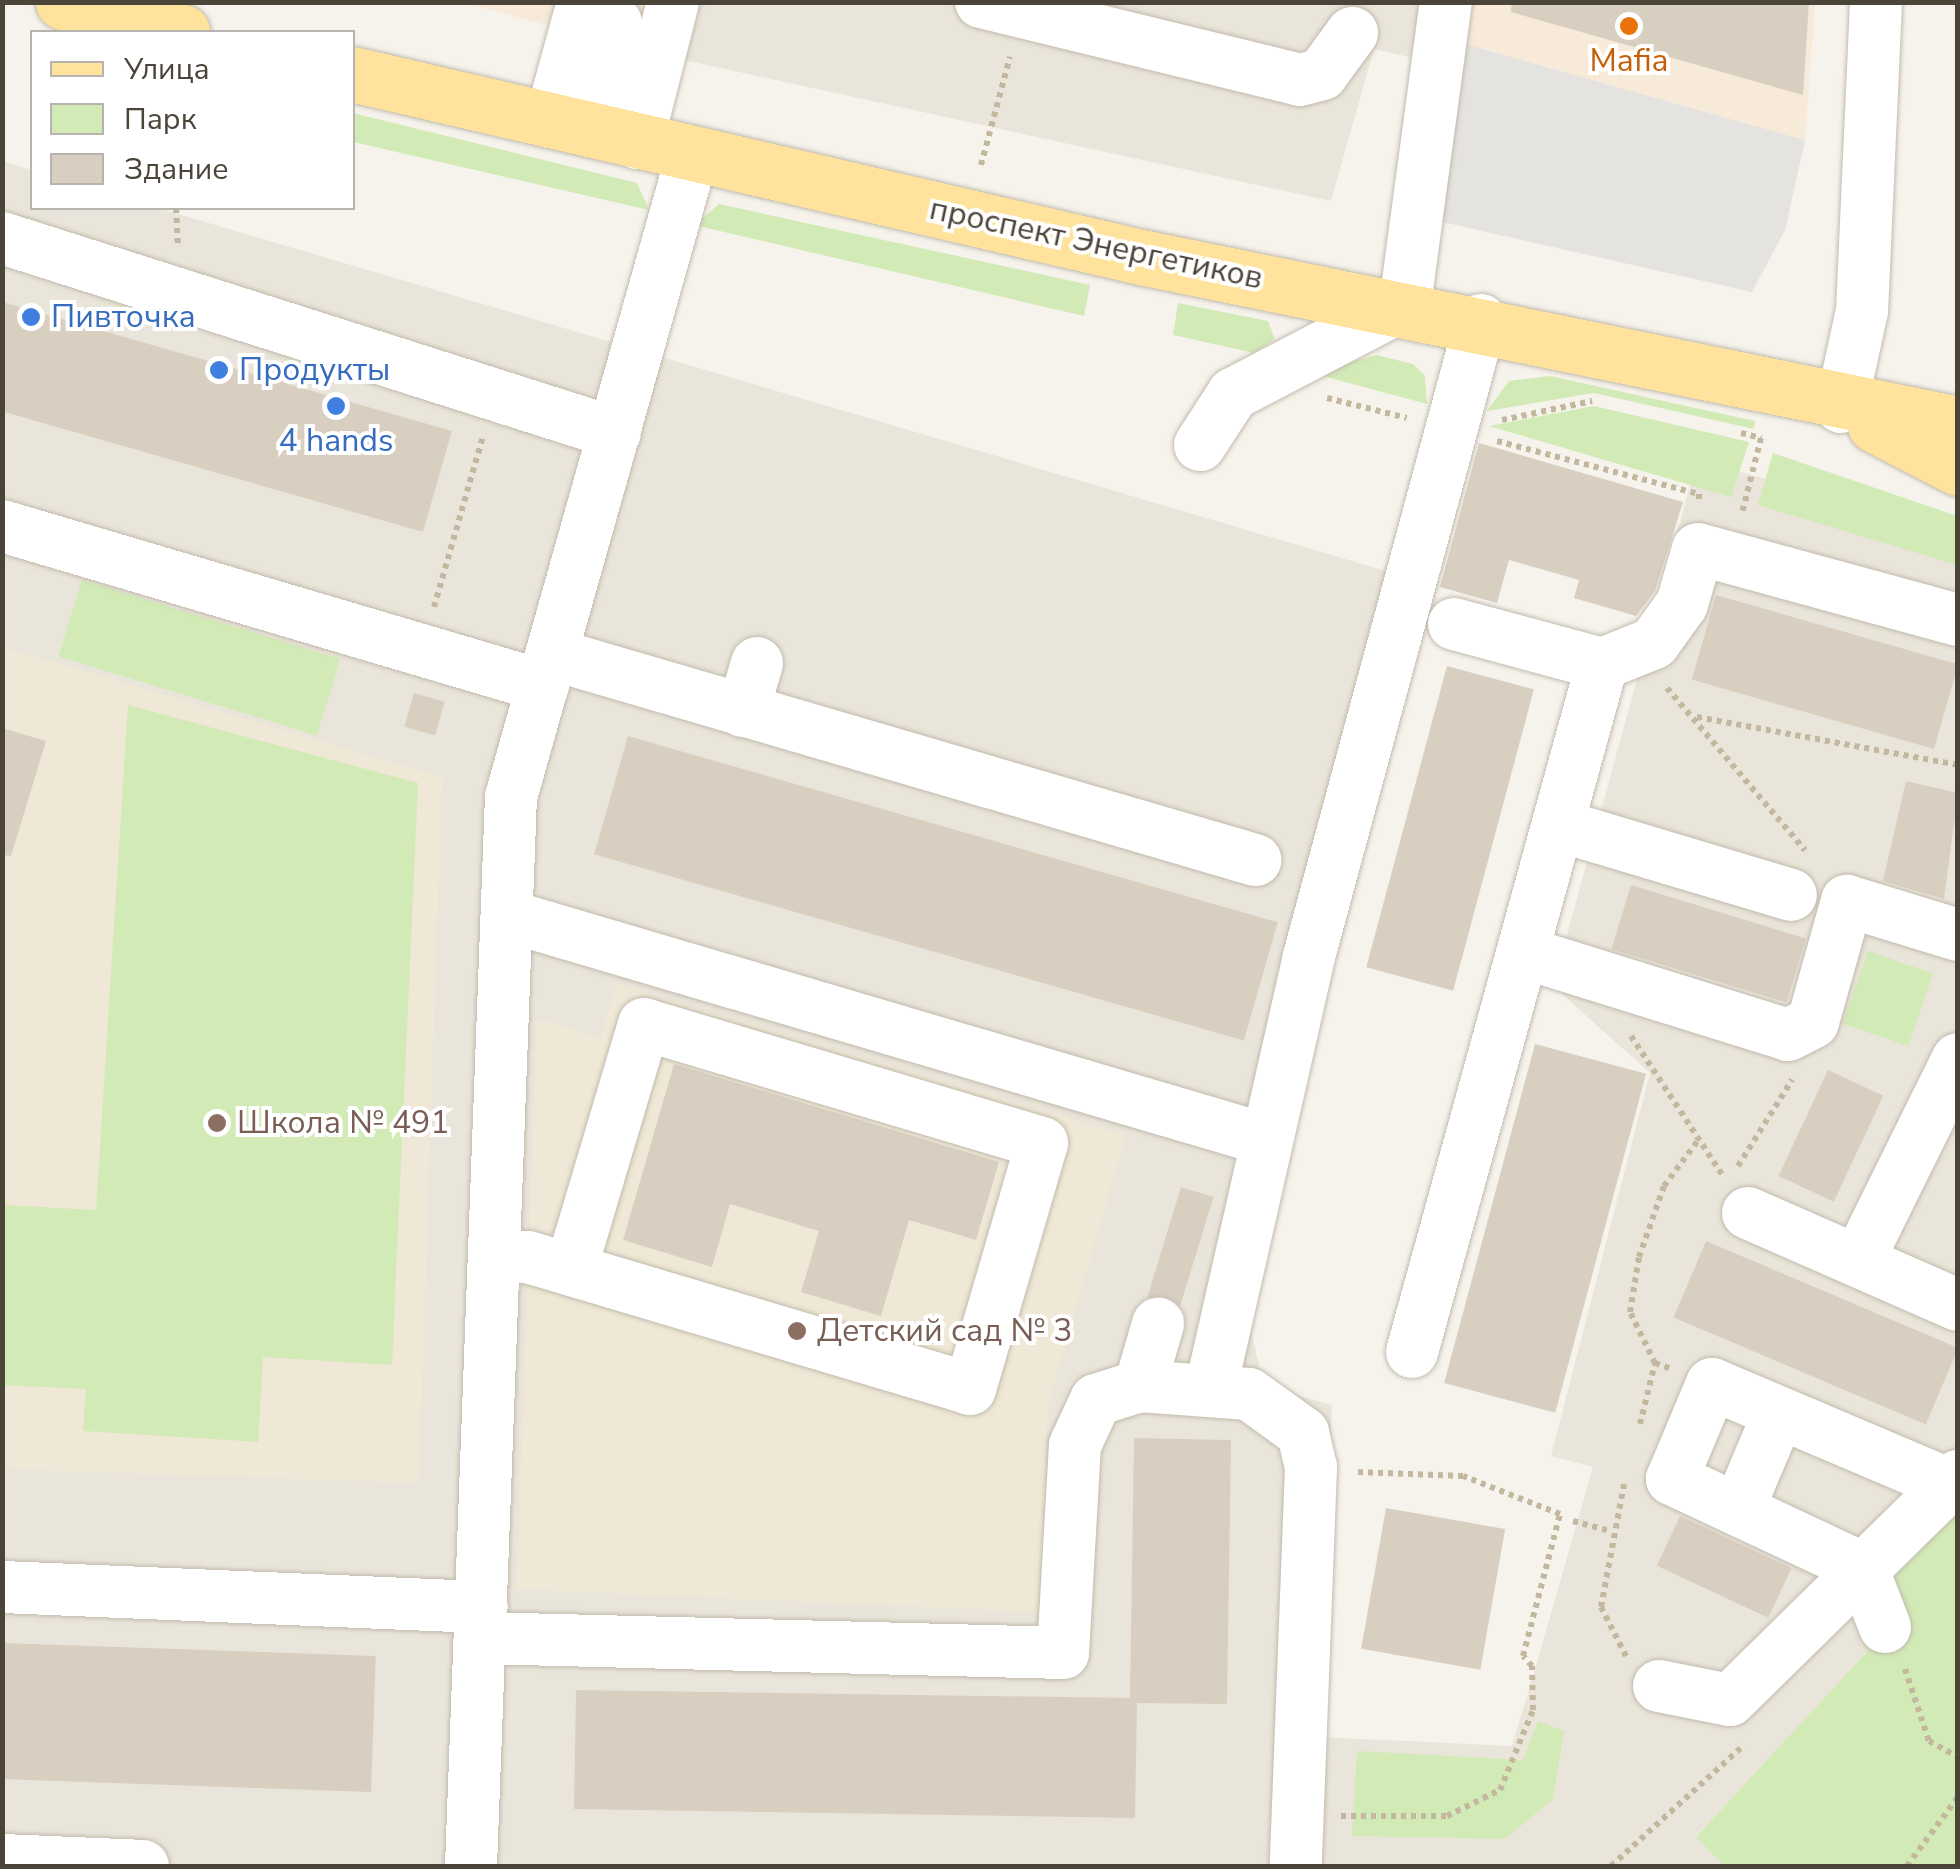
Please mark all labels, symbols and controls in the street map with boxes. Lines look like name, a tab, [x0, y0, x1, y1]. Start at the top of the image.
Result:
marker: Mafia	[1618, 15, 1640, 37]
legend	[30, 30, 355, 210]
place label: Mafia	[1589, 42, 1669, 80]
text: Улица	[124, 49, 210, 90]
text: Парк	[124, 99, 196, 140]
text: Здание	[124, 149, 229, 190]
street label: проспект Энергетиков	[926, 190, 1266, 298]
place label: Пивточка	[51, 298, 196, 336]
marker: Пивточка	[20, 306, 42, 328]
place label: Продукты	[239, 351, 390, 389]
marker: Продукты	[208, 359, 230, 381]
marker: 4 hands	[325, 395, 347, 417]
place label: 4 hands	[279, 422, 393, 460]
place label: Школа № 491	[237, 1104, 450, 1142]
marker: Школа № 491	[206, 1112, 228, 1134]
place label: Детский сад № 3	[817, 1312, 1072, 1350]
marker: Детский сад № 3	[786, 1320, 808, 1342]

